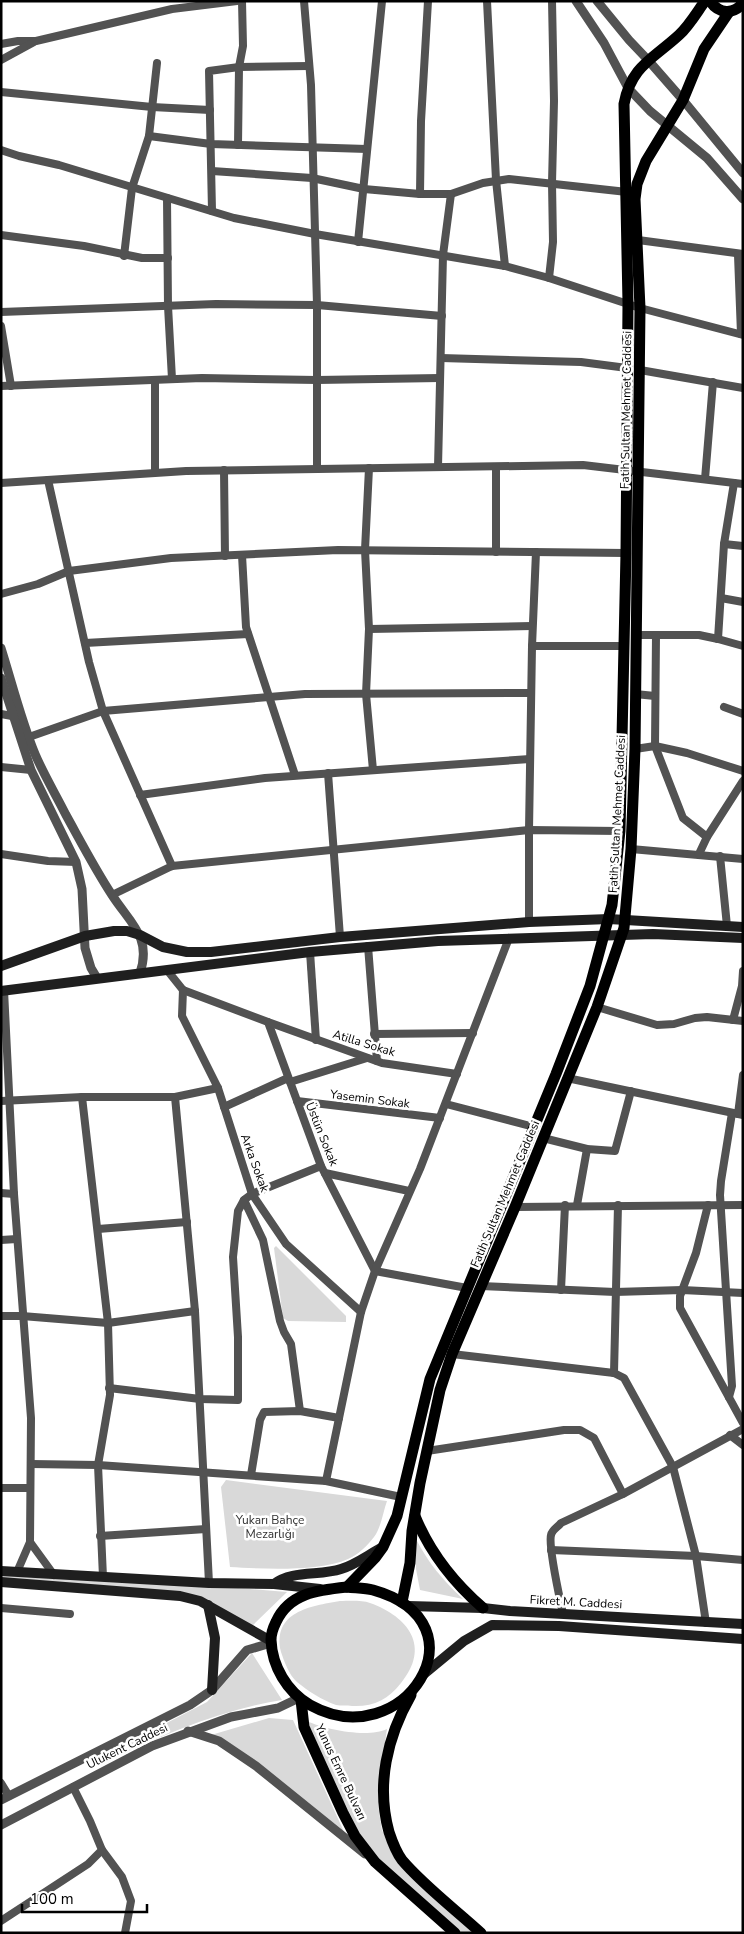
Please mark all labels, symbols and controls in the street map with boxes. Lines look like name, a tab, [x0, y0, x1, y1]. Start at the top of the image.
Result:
street label: Fatih Sultan Mehmet Caddesi	[617, 331, 635, 489]
street label: Fatih Sultan Mehmet Caddesi	[605, 735, 629, 893]
street label: Atilla Sokak	[331, 1026, 398, 1060]
street label: Yasemin Sokak	[328, 1086, 412, 1112]
street label: Üstün Sokak	[302, 1100, 342, 1169]
street label: Fatih Sultan Mehmet Caddesi	[467, 1118, 543, 1270]
street label: Arka Sokak	[237, 1132, 273, 1195]
park label: Yukarı Bahçe Mezarlığı	[235, 1512, 304, 1542]
street label: Fikret M. Caddesi	[529, 1592, 623, 1612]
street label: Ulukent Caddesi	[84, 1719, 170, 1773]
street label: Yunus Emre Bulvarı	[311, 1721, 370, 1823]
scale bar	[22, 1882, 148, 1914]
text: 100 m	[30, 1889, 74, 1909]

